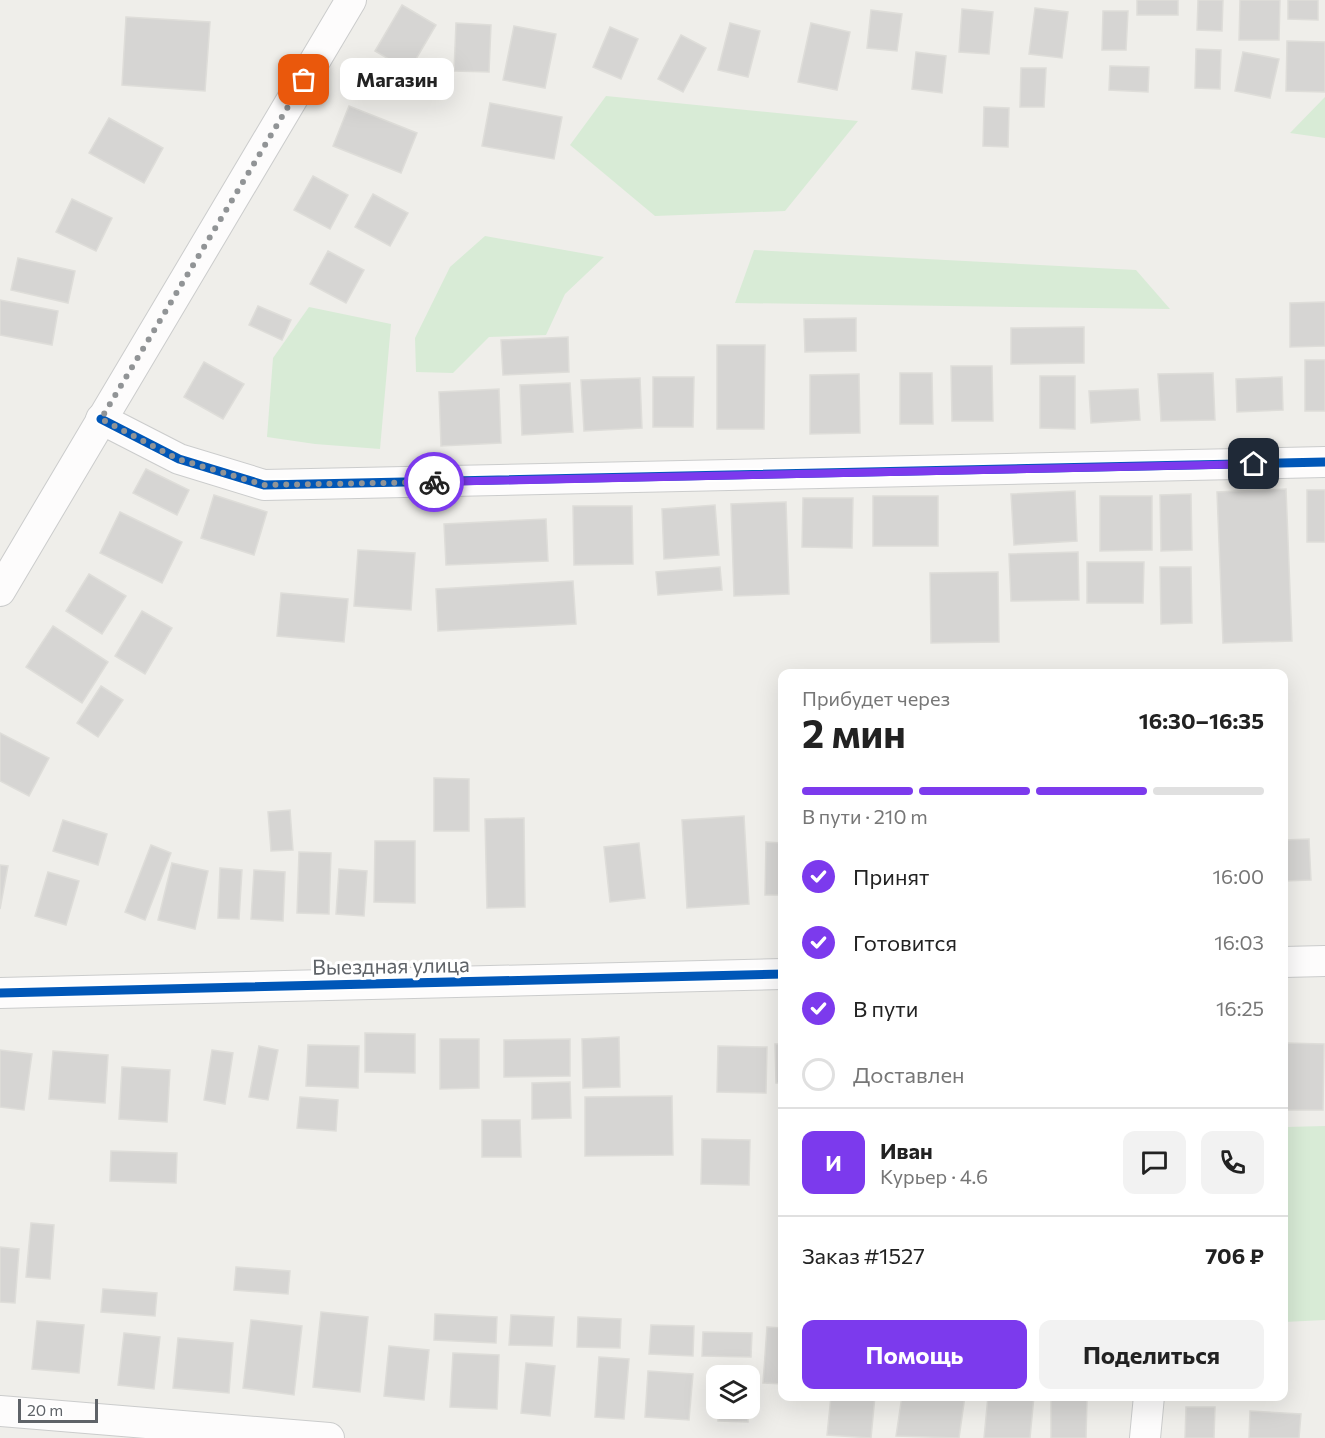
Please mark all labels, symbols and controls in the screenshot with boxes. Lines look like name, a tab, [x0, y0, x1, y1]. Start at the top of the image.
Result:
pin	[278, 54, 329, 105]
callout: Магазин	[340, 59, 454, 101]
icon: bag	[287, 63, 320, 96]
text: Магазин	[356, 67, 438, 91]
pin	[1228, 438, 1279, 489]
icon: home	[1237, 447, 1270, 480]
courier	[404, 452, 464, 512]
icon: bike	[418, 466, 451, 499]
text: Прибудет через	[802, 686, 950, 710]
text: 16:30–16:35	[1139, 707, 1264, 734]
text: 2 мин	[802, 708, 906, 756]
text: В пути · 210 m	[802, 804, 928, 828]
icon: check	[802, 860, 835, 893]
text: Принят	[853, 863, 929, 890]
text: 16:00	[1212, 864, 1264, 888]
icon: check	[802, 926, 835, 959]
text: Готовится	[853, 929, 957, 956]
text: 16:03	[1214, 930, 1264, 954]
street label: Выездная улица	[312, 951, 470, 979]
icon: check	[802, 992, 835, 1025]
text: В пути	[853, 995, 918, 1022]
text: 16:25	[1216, 996, 1264, 1020]
text: Доставлен	[853, 1061, 965, 1088]
button: chat	[1123, 1131, 1186, 1194]
button: phone	[1201, 1131, 1264, 1194]
text: Иван	[880, 1137, 933, 1164]
text: И	[825, 1149, 842, 1176]
text: Курьер · 4.6	[880, 1164, 988, 1188]
text: Заказ #1527	[802, 1242, 925, 1269]
text: 706 ₽	[1205, 1242, 1264, 1269]
button: Помощь	[802, 1320, 1027, 1389]
button: Поделиться	[1039, 1320, 1264, 1389]
map controls	[706, 1365, 760, 1419]
button: layers	[706, 1365, 760, 1419]
scale bar	[18, 1396, 98, 1424]
text: 20 m	[27, 1400, 63, 1419]

